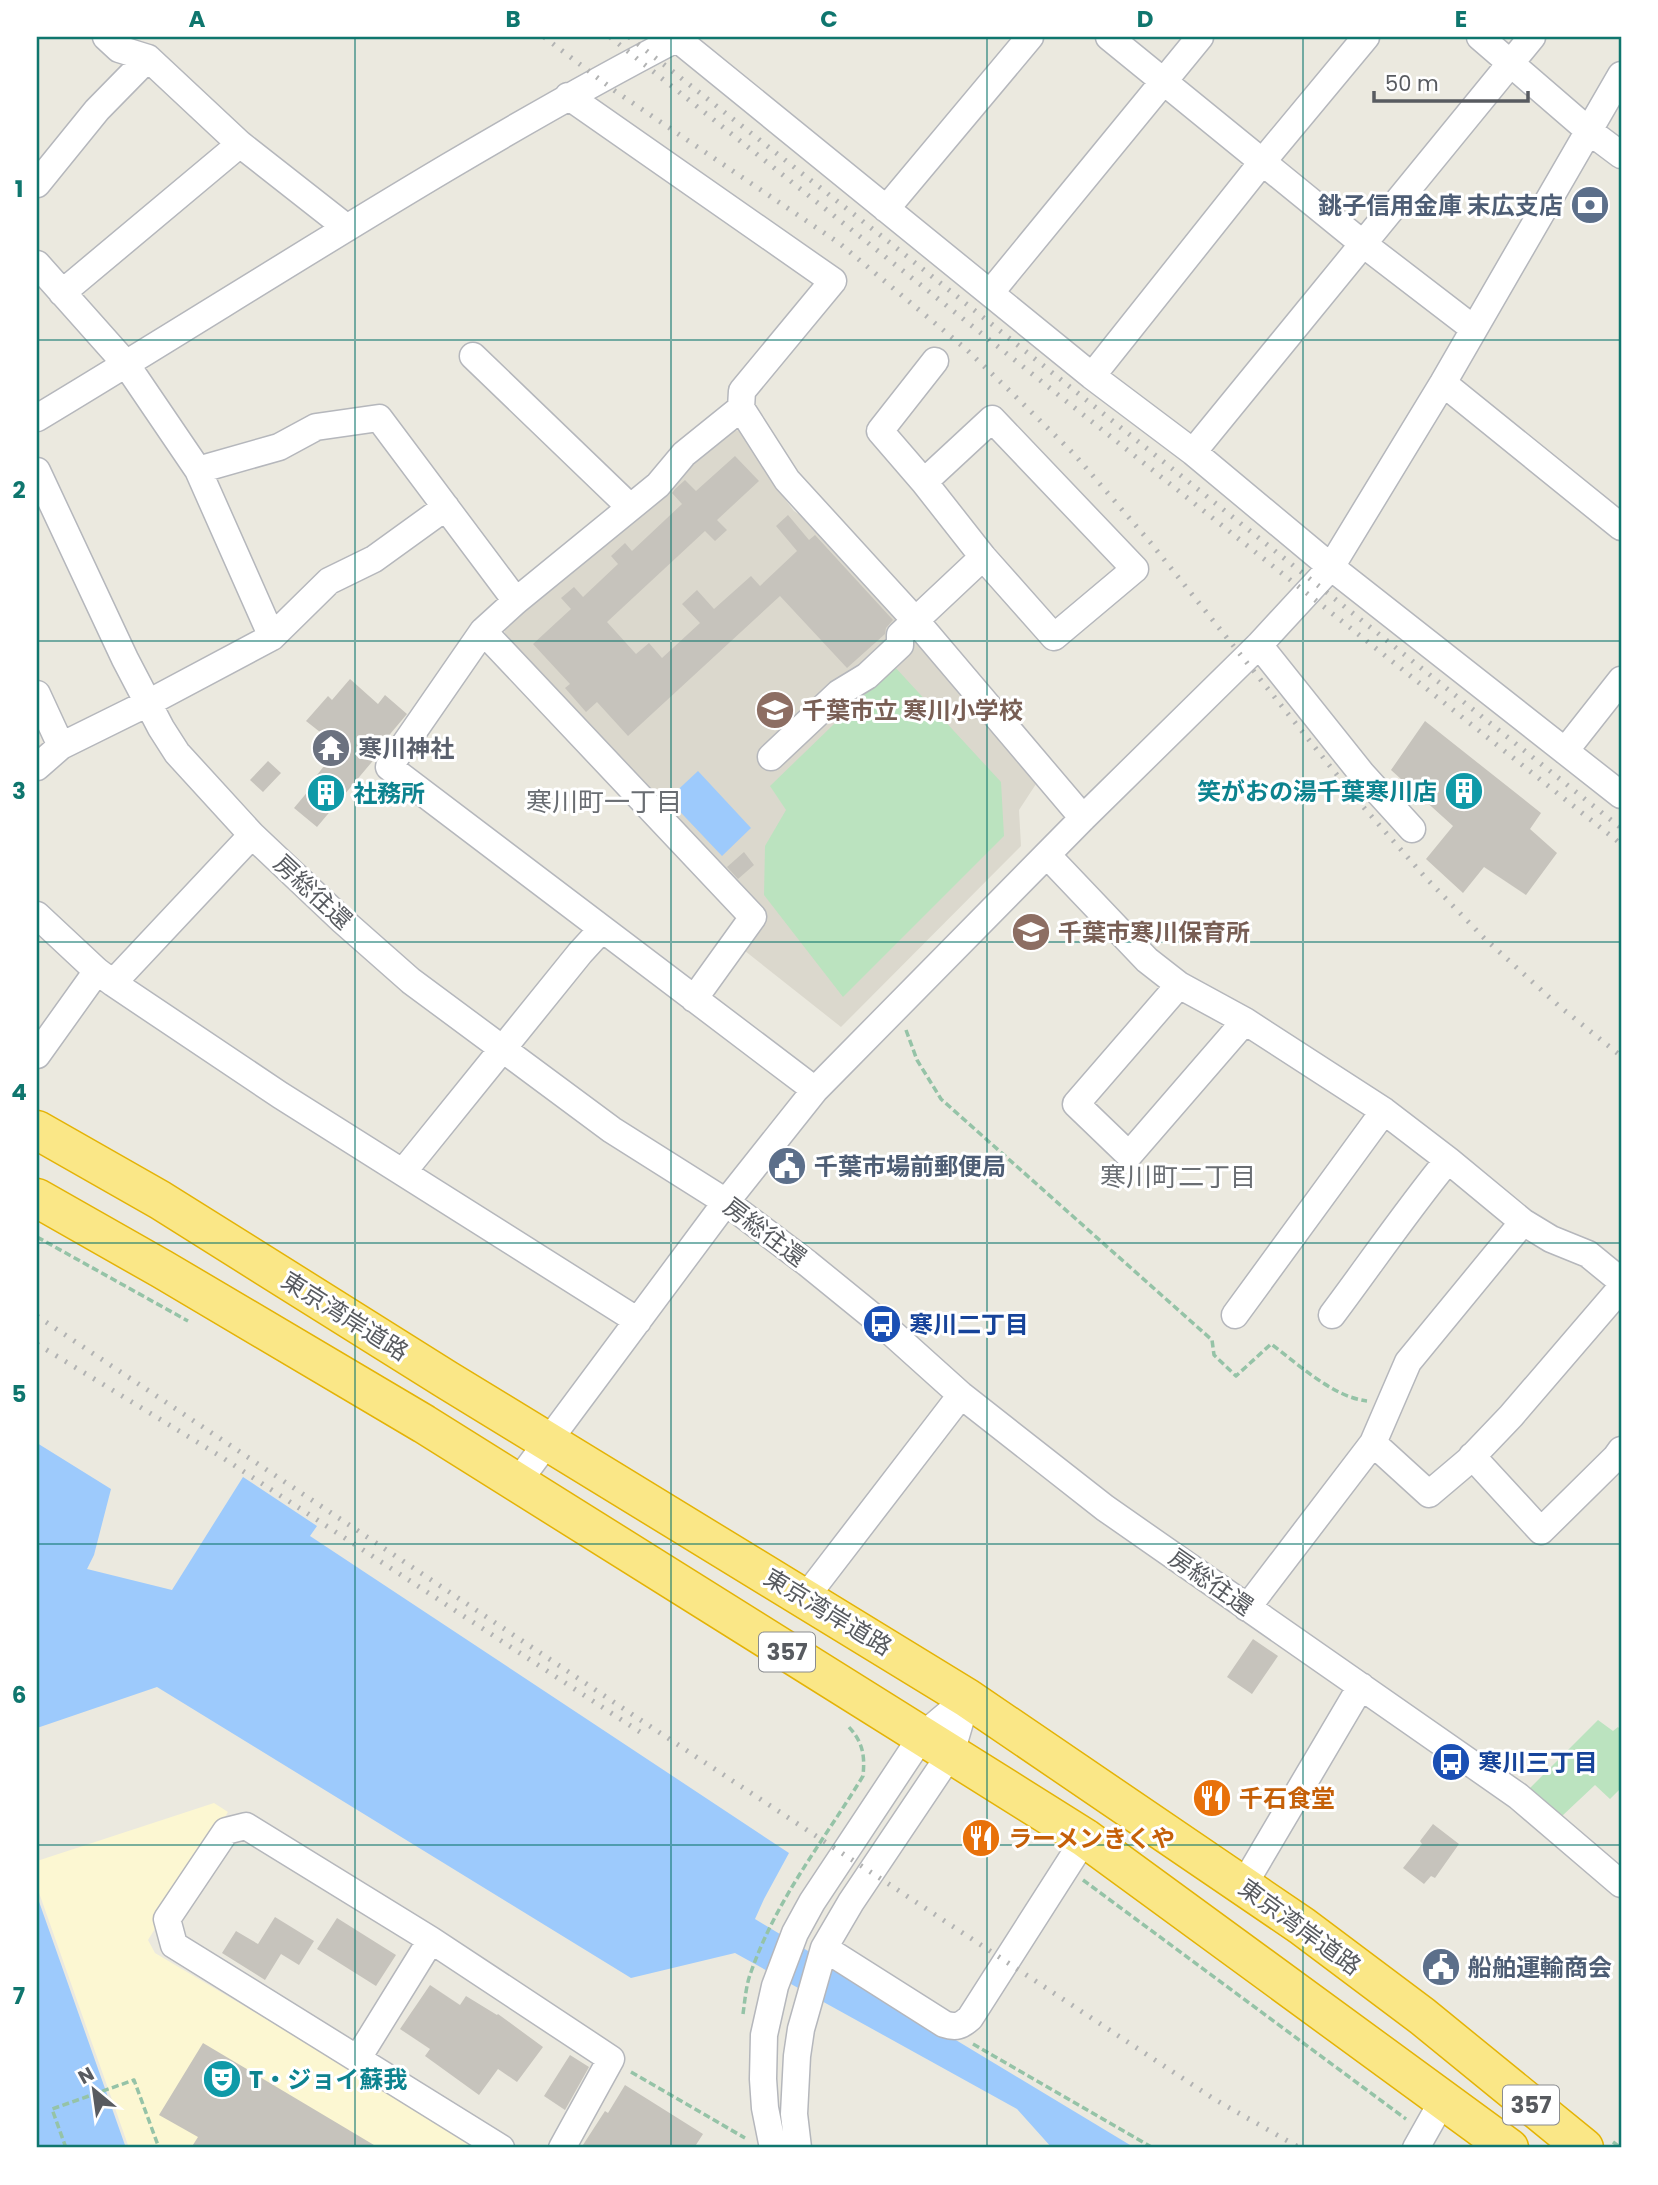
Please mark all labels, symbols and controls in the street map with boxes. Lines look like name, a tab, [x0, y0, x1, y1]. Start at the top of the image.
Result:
text: A	[189, 3, 206, 35]
text: B	[505, 3, 521, 35]
text: C	[820, 3, 838, 35]
text: D	[1137, 3, 1153, 35]
text: E	[1455, 3, 1467, 35]
scale bar	[1374, 60, 1528, 104]
text: 50 m	[1385, 69, 1439, 98]
text: 1	[15, 173, 23, 205]
bank icon: 銚子信用金庫 末広支店	[1569, 184, 1611, 226]
place label: 銚子信用金庫 末広支店	[1318, 189, 1563, 222]
text: 2	[12, 474, 26, 506]
school or university icon: 千葉市立 寒川小学校	[754, 689, 796, 731]
place label: 千葉市立 寒川小学校	[802, 694, 1023, 727]
temple icon: 寒川神社	[310, 727, 352, 769]
place label: 寒川神社	[358, 732, 454, 765]
building icon: 笑がおの湯千葉寒川店	[1443, 770, 1485, 812]
building icon: 社務所	[305, 772, 347, 814]
text: 3	[12, 775, 26, 807]
place label: 笑がおの湯千葉寒川店	[1197, 775, 1437, 808]
place label: 社務所	[353, 777, 425, 810]
district label: 寒川町一丁目	[526, 784, 682, 820]
street label: 房総往還	[267, 847, 359, 937]
school or university icon: 千葉市寒川保育所	[1010, 911, 1052, 953]
place label: 千葉市寒川保育所	[1058, 916, 1250, 949]
text: 4	[11, 1076, 27, 1108]
public building icon: 千葉市場前郵便局	[766, 1145, 808, 1187]
place label: 千葉市場前郵便局	[814, 1150, 1006, 1183]
district label: 寒川町二丁目	[1100, 1159, 1256, 1195]
street label: 房総往還	[717, 1190, 813, 1274]
street label: 東京湾岸道路	[275, 1264, 415, 1368]
bus stop icon: 寒川二丁目	[861, 1303, 903, 1345]
place label: 寒川二丁目	[909, 1308, 1029, 1341]
text: 5	[12, 1378, 26, 1410]
street label: 房総往還	[1162, 1541, 1260, 1623]
street label: 東京湾岸道路	[758, 1561, 898, 1663]
road number: 357	[759, 1632, 815, 1672]
text: 6	[12, 1679, 26, 1711]
bus stop icon: 寒川三丁目	[1430, 1741, 1472, 1783]
place label: 寒川三丁目	[1478, 1746, 1598, 1779]
restaurant icon: 千石食堂	[1191, 1777, 1233, 1819]
place label: 千石食堂	[1239, 1782, 1335, 1815]
restaurant icon: ラーメンきくや	[960, 1817, 1002, 1859]
place label: ラーメンきくや	[1008, 1822, 1175, 1855]
street label: 東京湾岸道路	[1232, 1871, 1368, 1983]
public building icon: 船舶運輸商会	[1420, 1946, 1462, 1988]
place label: 船舶運輸商会	[1468, 1951, 1612, 1984]
text: 7	[13, 1980, 25, 2012]
north arrow	[60, 2056, 130, 2126]
theatre icon: T・ジョイ蘇我	[201, 2058, 243, 2100]
text: N	[73, 2060, 99, 2091]
place label: T・ジョイ蘇我	[249, 2063, 407, 2096]
road number: 357	[1503, 2086, 1559, 2124]

